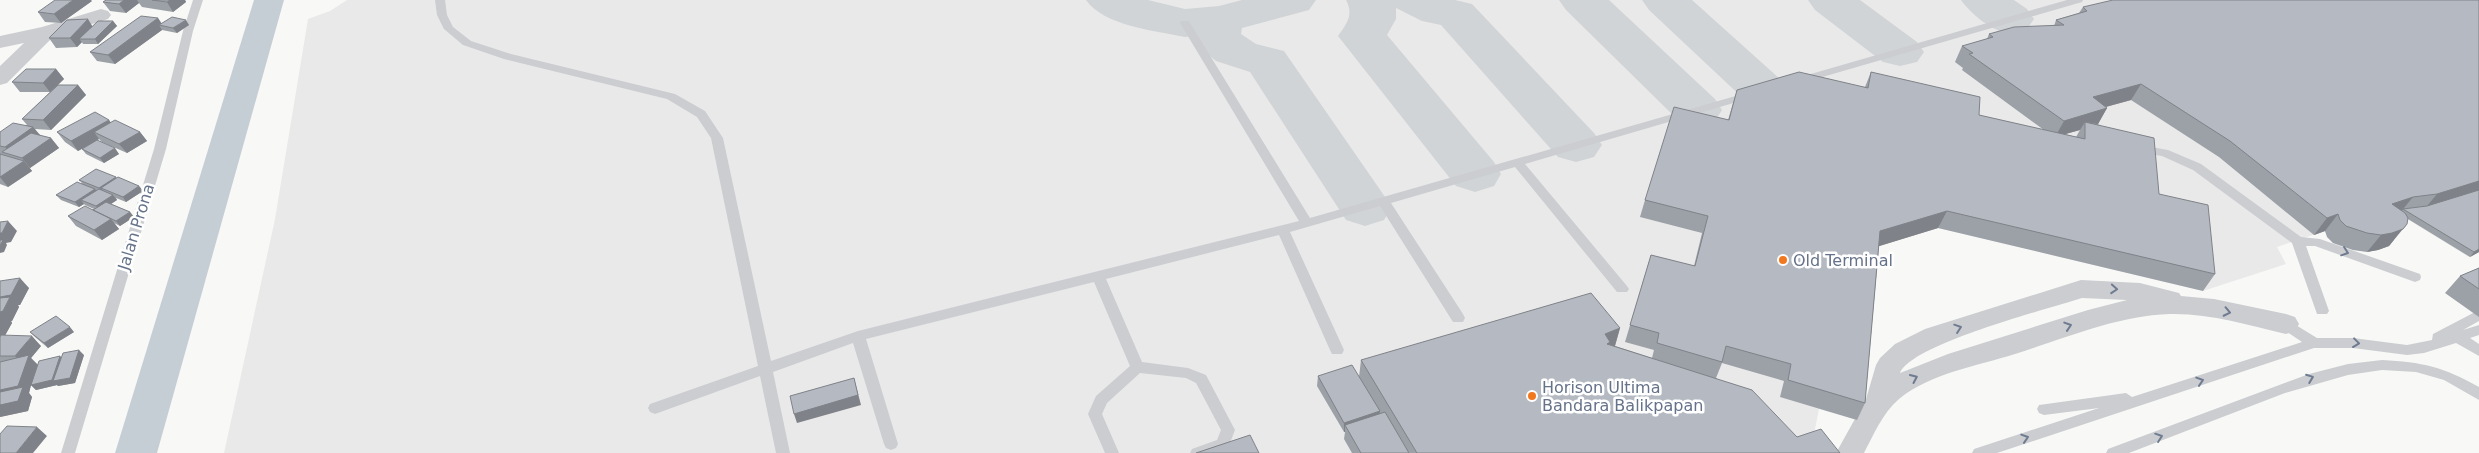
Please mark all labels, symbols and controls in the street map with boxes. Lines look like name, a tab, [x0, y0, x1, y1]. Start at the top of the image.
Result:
street label: Jalan Prona	[114, 182, 158, 273]
one-way arrow	[2341, 246, 2349, 256]
place label: Old Terminal	[1793, 251, 1893, 270]
marker: Old Terminal	[1777, 254, 1789, 266]
one-way arrow	[2110, 284, 2118, 295]
one-way arrow	[2223, 306, 2232, 317]
one-way arrow	[2063, 322, 2072, 332]
one-way arrow	[1953, 324, 1961, 334]
one-way arrow	[2352, 337, 2360, 348]
one-way arrow	[1909, 374, 1918, 385]
one-way arrow	[2306, 374, 2314, 384]
one-way arrow	[2195, 376, 2203, 386]
place label: Horison Ultima Bandara Balikpapan	[1542, 378, 1703, 415]
marker: Horison Ultima Bandara Balikpapan	[1526, 390, 1538, 402]
one-way arrow	[2154, 432, 2162, 442]
one-way arrow	[2021, 434, 2029, 444]

